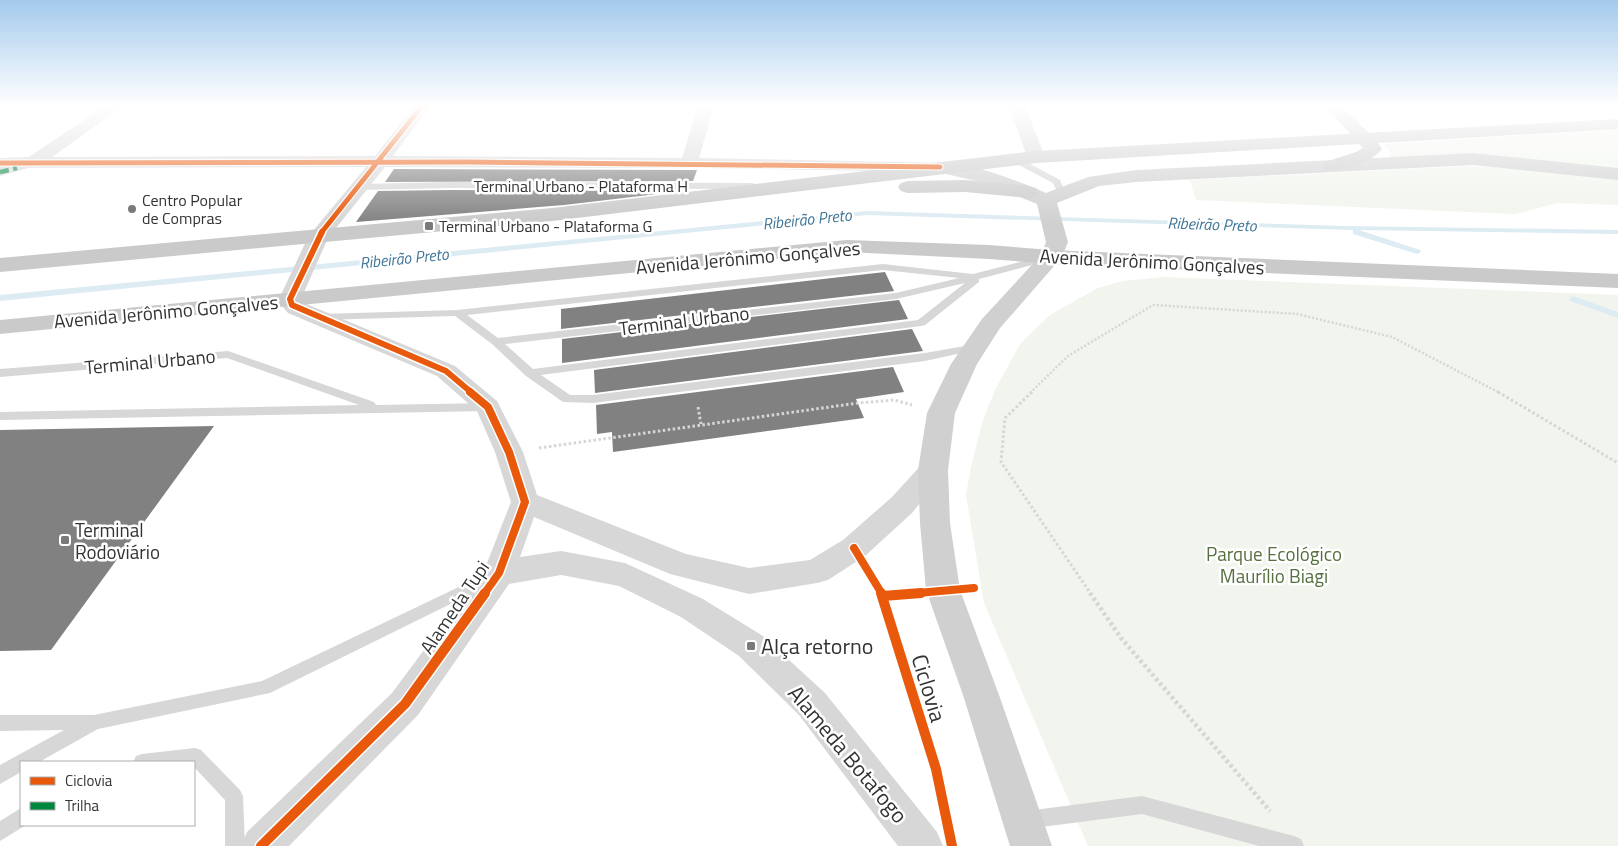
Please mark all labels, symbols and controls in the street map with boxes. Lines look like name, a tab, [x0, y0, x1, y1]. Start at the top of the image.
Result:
street label: Terminal Urbano - Plataforma H	[474, 174, 688, 198]
place label: Centro Popular de Compras	[142, 188, 243, 230]
water label: Ribeirão Preto	[761, 202, 854, 236]
marker: Centro Popular de Compras	[126, 203, 138, 215]
water label: Ribeirão Preto	[1167, 210, 1258, 238]
place label: Terminal Urbano - Plataforma G	[439, 214, 652, 238]
marker: Terminal Urbano - Plataforma G	[423, 220, 435, 232]
street label: Avenida Jerônimo Gonçalves	[635, 233, 862, 281]
water label: Ribeirão Preto	[358, 241, 451, 275]
street label: Avenida Jerônimo Gonçalves	[1039, 241, 1265, 281]
street label: Avenida Jerônimo Gonçalves	[53, 287, 280, 335]
street label: Terminal Urbano	[617, 298, 751, 342]
street label: Terminal Urbano	[83, 341, 217, 381]
place label: Terminal Rodoviário	[75, 515, 160, 566]
marker: Terminal Rodoviário	[59, 534, 71, 546]
park label: Parque Ecológico Maurílio Biagi	[1206, 539, 1342, 590]
street label: Alameda Tupi	[412, 555, 496, 659]
place label: Alça retorno	[761, 629, 873, 663]
marker: Alça retorno	[745, 640, 757, 652]
street label: Ciclovia	[903, 650, 955, 726]
street label: Alameda Botafogo	[780, 677, 916, 831]
legend	[20, 761, 195, 826]
text: Ciclovia	[65, 769, 113, 792]
text: Trilha	[65, 794, 100, 817]

